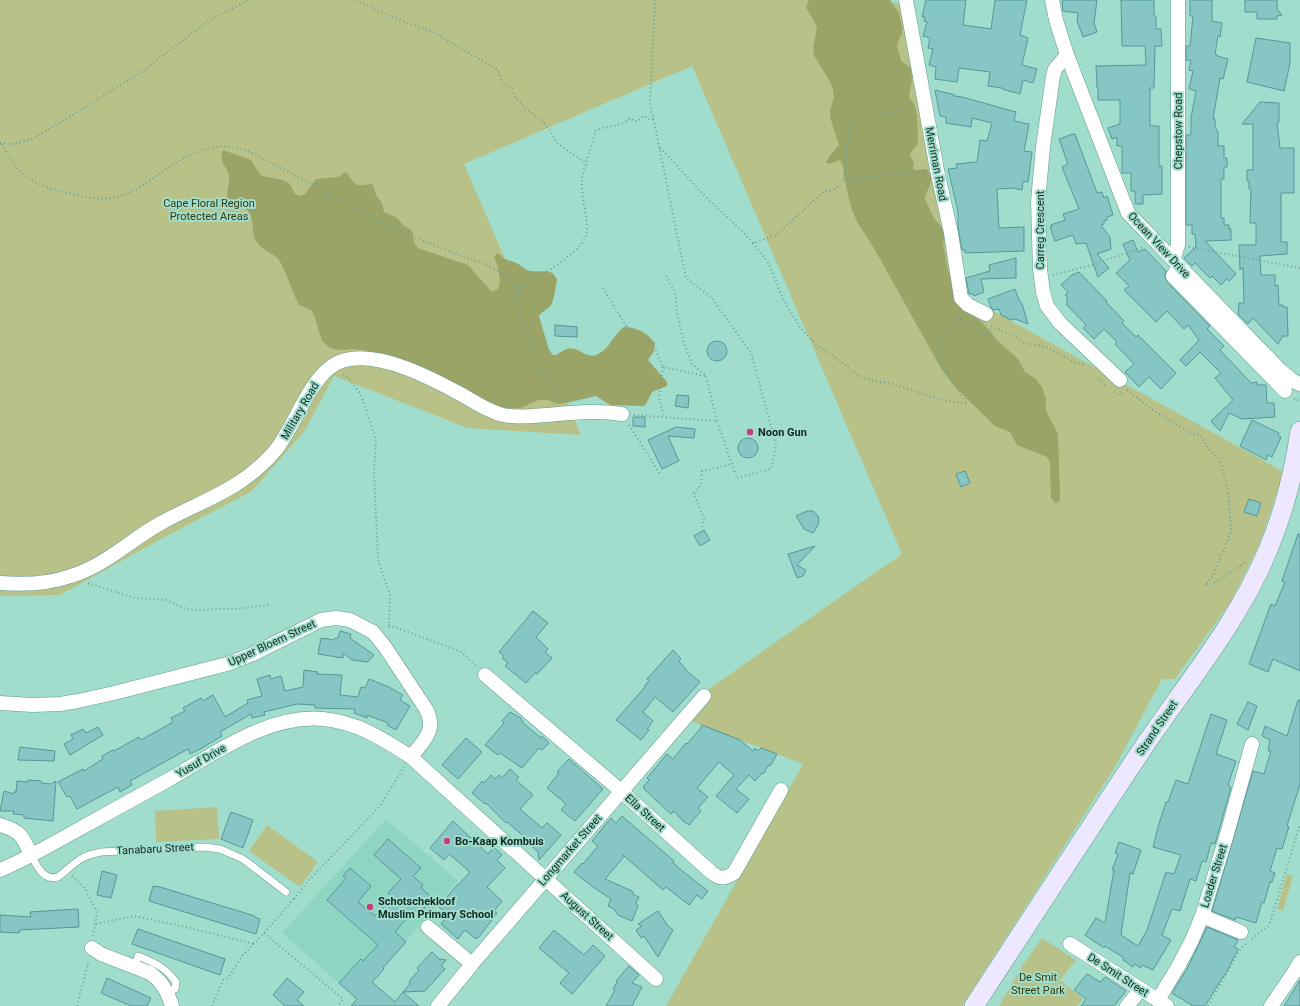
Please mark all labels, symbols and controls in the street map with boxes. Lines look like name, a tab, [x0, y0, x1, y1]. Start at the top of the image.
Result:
street label: Chepstow Road	[1172, 93, 1185, 169]
street label: Merriman Road	[922, 126, 950, 202]
street label: Carreg Crescent	[1034, 190, 1047, 269]
park label: Cape Floral Region Protected Areas	[163, 197, 255, 223]
street label: Ocean View Drive	[1125, 209, 1193, 281]
street label: Military Road	[278, 380, 322, 442]
place label: Noon Gun	[758, 426, 807, 439]
marker: Noon Gun	[745, 427, 755, 437]
street label: Upper Bloem Street	[226, 617, 318, 669]
street label: Strand Street	[1134, 698, 1180, 758]
street label: Yusuf Drive	[174, 741, 228, 780]
street label: Ella Street	[622, 792, 668, 835]
street label: Longmarket Street	[535, 811, 605, 888]
place label: Bo-Kaap Kombuis	[455, 835, 544, 848]
marker: Bo-Kaap Kombuis	[442, 836, 452, 846]
street label: Tanabaru Street	[116, 840, 195, 858]
street label: Loader Street	[1198, 842, 1230, 909]
street label: August Street	[558, 889, 616, 943]
place label: Schotschekloof Muslim Primary School	[378, 895, 493, 921]
marker: Schotschekloof Muslim Primary School	[365, 902, 375, 912]
street label: De Smit Street	[1085, 950, 1151, 1000]
park label: De Smit Street Park	[1011, 971, 1065, 997]

